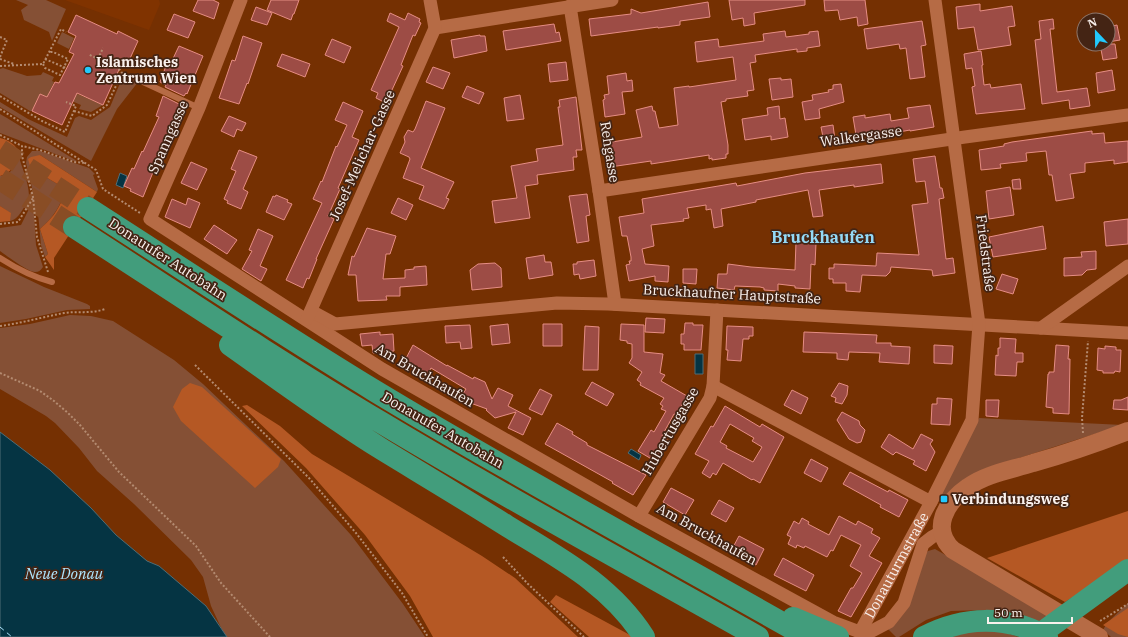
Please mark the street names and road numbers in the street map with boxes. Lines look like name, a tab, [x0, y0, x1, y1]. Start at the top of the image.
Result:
street label: Josef-Melichar-Gasse	[325, 87, 399, 223]
street label: Spanngasse	[144, 97, 192, 177]
street label: Rehgasse	[596, 120, 624, 184]
street label: Walkergasse	[819, 121, 903, 151]
street label: Donauufer Autobahn	[105, 214, 231, 304]
street label: Friedstraße	[972, 214, 1000, 292]
street label: Bruckhaufner Hauptstraße	[642, 280, 822, 308]
street label: Am Bruckhaufen	[372, 339, 478, 411]
street label: Hubertusgasse	[638, 384, 702, 478]
street label: Donauufer Autobahn	[379, 388, 507, 472]
street label: Am Bruckhaufen	[654, 499, 760, 569]
street label: Donauturmstraße	[860, 509, 933, 621]

